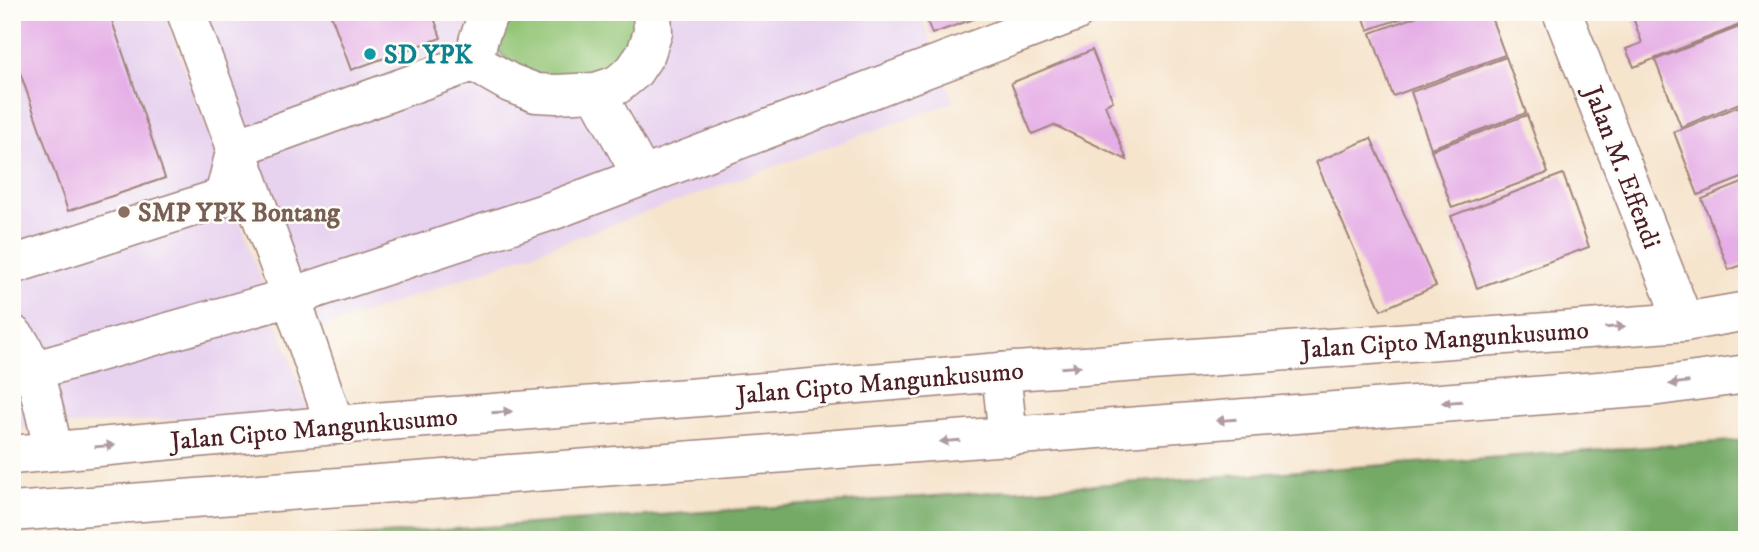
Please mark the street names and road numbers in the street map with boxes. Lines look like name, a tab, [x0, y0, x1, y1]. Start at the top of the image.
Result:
street label: Jalan M. Effendi	[1575, 80, 1668, 253]
street label: Jalan Cipto Mangunkusumo	[1298, 314, 1590, 367]
street label: Jalan Cipto Mangunkusumo	[733, 354, 1025, 413]
street label: Jalan Cipto Mangunkusumo	[167, 400, 459, 459]

